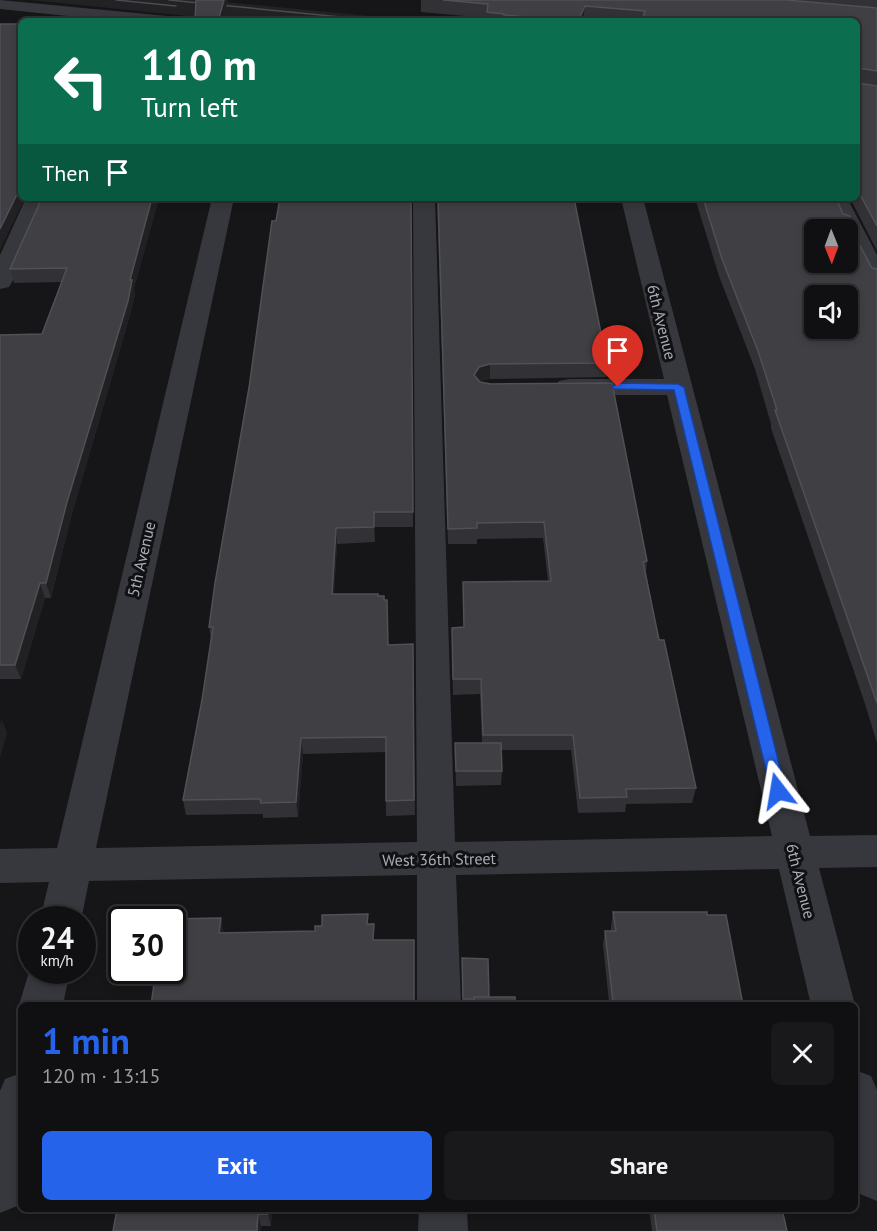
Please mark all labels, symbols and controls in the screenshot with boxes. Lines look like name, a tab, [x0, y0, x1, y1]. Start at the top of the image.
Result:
text: 110 m	[141, 37, 257, 92]
icon: left	[42, 42, 120, 120]
text: Turn left	[141, 90, 238, 124]
icon: arrive	[101, 156, 134, 189]
text: Then	[42, 159, 89, 187]
north arrow	[804, 219, 858, 273]
map controls	[804, 219, 858, 339]
street label: 6th Avenue	[643, 282, 681, 362]
button: sound	[804, 285, 858, 339]
pin	[592, 325, 643, 387]
icon: arrive	[601, 334, 634, 367]
street label: 5th Avenue	[123, 519, 159, 599]
position arrow	[746, 759, 810, 823]
street label: 6th Avenue	[782, 841, 820, 921]
street label: West 36th Street	[382, 848, 497, 870]
speed limit sign: 30	[108, 906, 186, 984]
text: 24	[40, 918, 74, 957]
text: km/h	[41, 951, 73, 970]
text: 1 min	[42, 1017, 130, 1064]
button: close	[771, 1022, 834, 1085]
text: 120 m · 13:15	[42, 1063, 160, 1089]
button: Exit	[42, 1131, 432, 1200]
button: Share	[444, 1131, 834, 1200]

